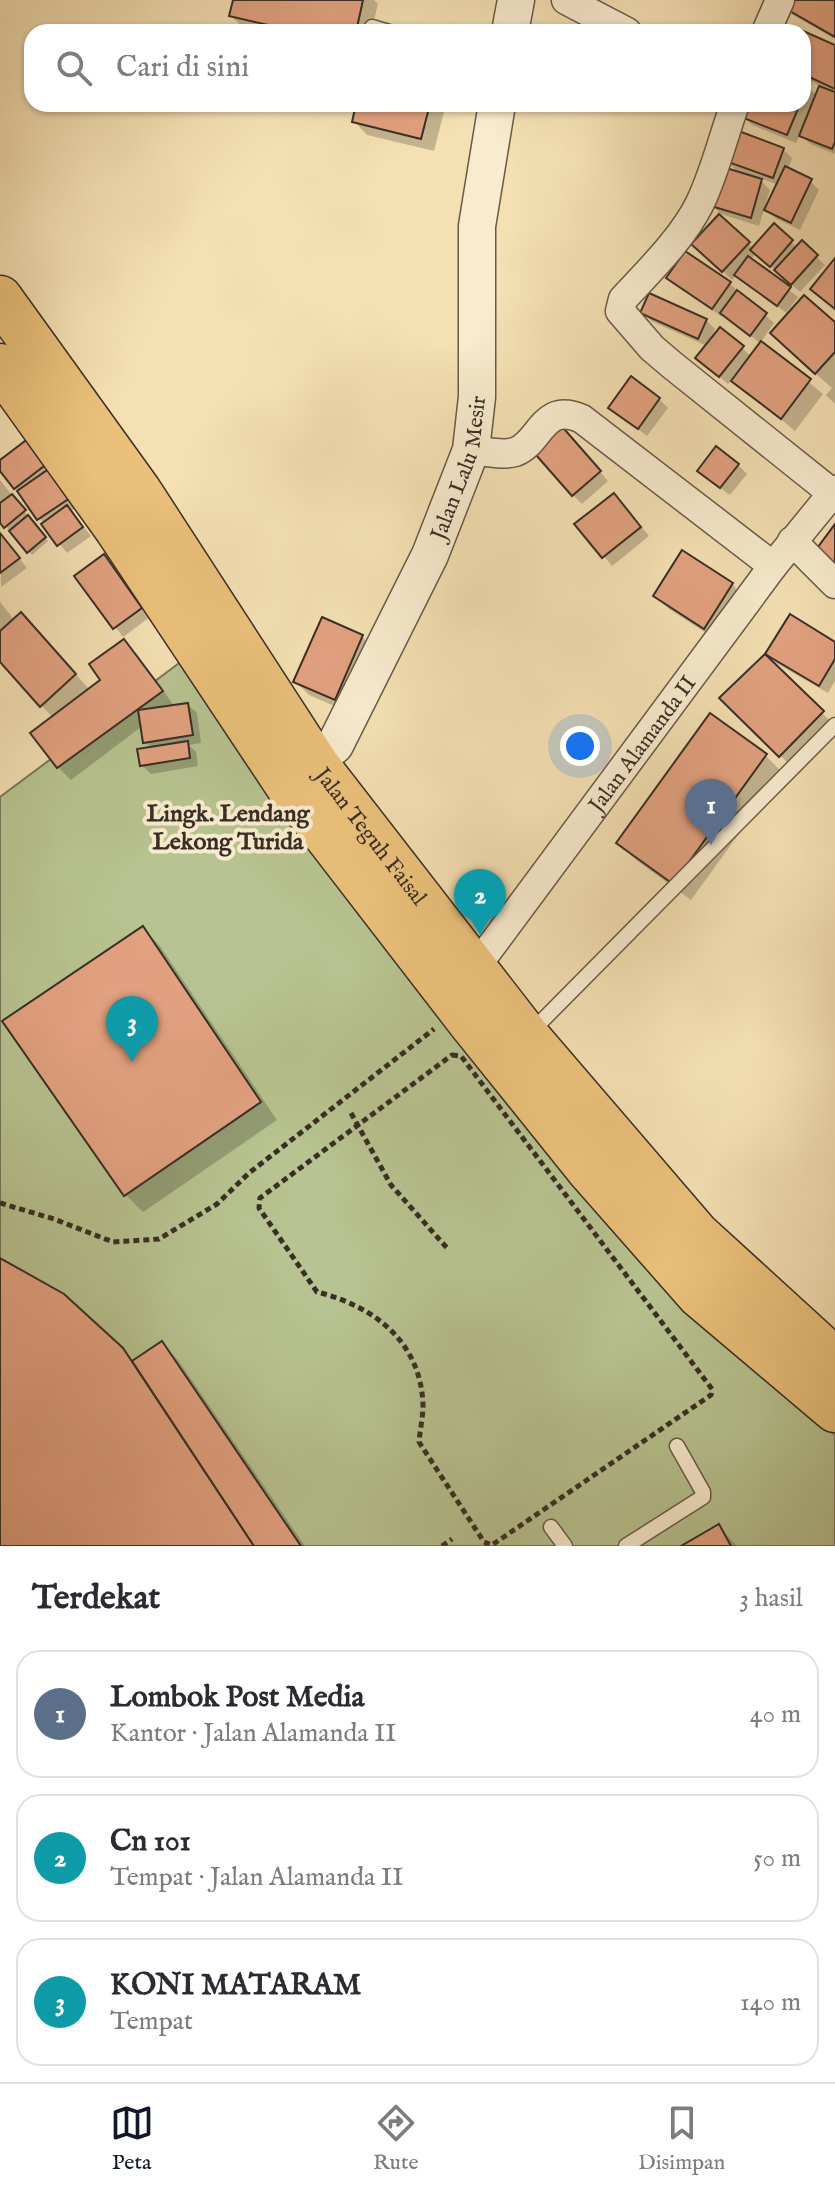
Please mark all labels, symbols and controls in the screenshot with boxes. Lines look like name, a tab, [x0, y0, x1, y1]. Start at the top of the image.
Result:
search box	[24, 24, 811, 112]
icon: search	[52, 46, 96, 90]
text: Cari di sini	[116, 49, 249, 87]
street label: Jalan Lalu Mesir	[424, 394, 493, 547]
street label: Jalan Alamanda II	[581, 670, 703, 821]
your location	[560, 726, 600, 766]
street label: Jalan Teguh Faisal	[306, 760, 432, 911]
pin: 1	[685, 779, 737, 845]
district label: Lingk. Lendang Lekong Turida	[147, 799, 310, 858]
pin: 2	[454, 869, 506, 935]
pin: 3	[106, 996, 158, 1062]
text: Terdekat	[32, 1577, 160, 1620]
text: 3 hasil	[739, 1582, 803, 1615]
text: Lombok Post Media	[110, 1679, 365, 1717]
text: 1	[55, 1698, 65, 1731]
text: 40 m	[750, 1698, 801, 1731]
text: Kantor · Jalan Alamanda II	[110, 1717, 397, 1750]
text: Cn 101	[110, 1823, 191, 1861]
text: 2	[54, 1842, 66, 1875]
text: 50 m	[753, 1842, 801, 1875]
text: Tempat · Jalan Alamanda II	[110, 1861, 403, 1894]
text: KONI MATARAM	[110, 1967, 361, 2005]
text: 3	[55, 1986, 65, 2019]
text: 140 m	[740, 1986, 801, 2019]
text: Tempat	[110, 2005, 193, 2038]
tab: Peta	[110, 2101, 154, 2177]
tab: Rute	[373, 2101, 419, 2177]
tab: Disimpan	[638, 2101, 725, 2177]

